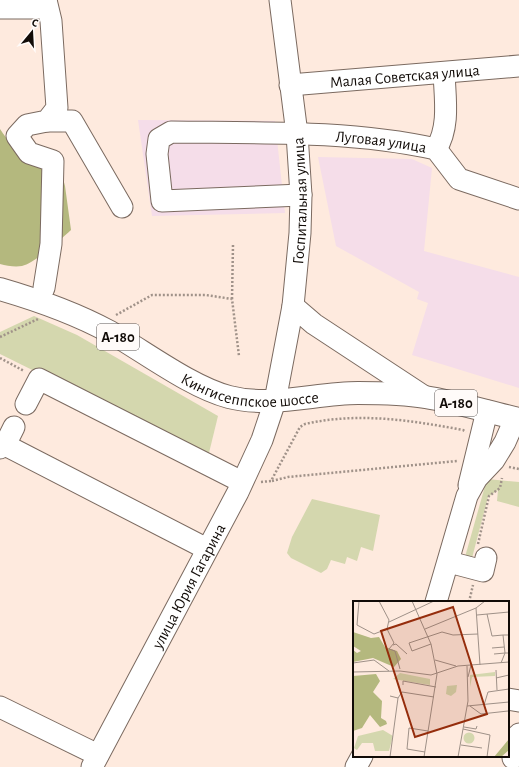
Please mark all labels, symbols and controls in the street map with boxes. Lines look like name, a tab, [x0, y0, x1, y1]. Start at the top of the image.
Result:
north arrow	[12, 12, 52, 52]
text: С	[30, 17, 40, 29]
street label: Малая Советская улица	[329, 62, 480, 91]
street label: Луговая улица	[335, 128, 428, 156]
street label: Госпитальная улица	[290, 137, 310, 265]
road number: А-180	[97, 324, 139, 350]
street label: Кингисеппское шоссе	[178, 371, 320, 410]
road number: А-180	[435, 390, 477, 416]
street label: улица Юрия Гагарина	[149, 521, 229, 653]
inset map	[353, 601, 509, 757]

